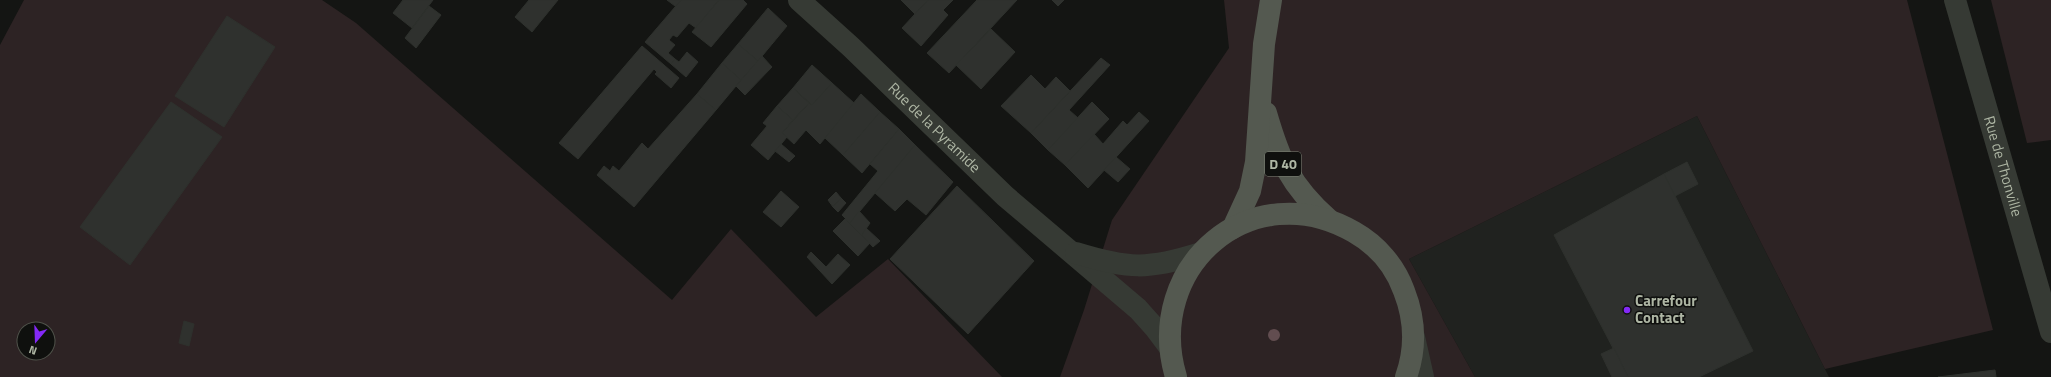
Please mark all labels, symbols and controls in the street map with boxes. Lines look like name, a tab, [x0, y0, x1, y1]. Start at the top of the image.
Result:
street label: Rue de la Pyramide	[883, 77, 986, 178]
street label: Rue de Thonville	[1978, 113, 2029, 219]
road number: D 40	[1265, 152, 1301, 176]
place label: Carrefour Contact	[1635, 289, 1697, 329]
marker: Carrefour Contact	[1622, 305, 1632, 315]
north arrow	[16, 321, 56, 361]
text: N	[27, 342, 39, 359]

